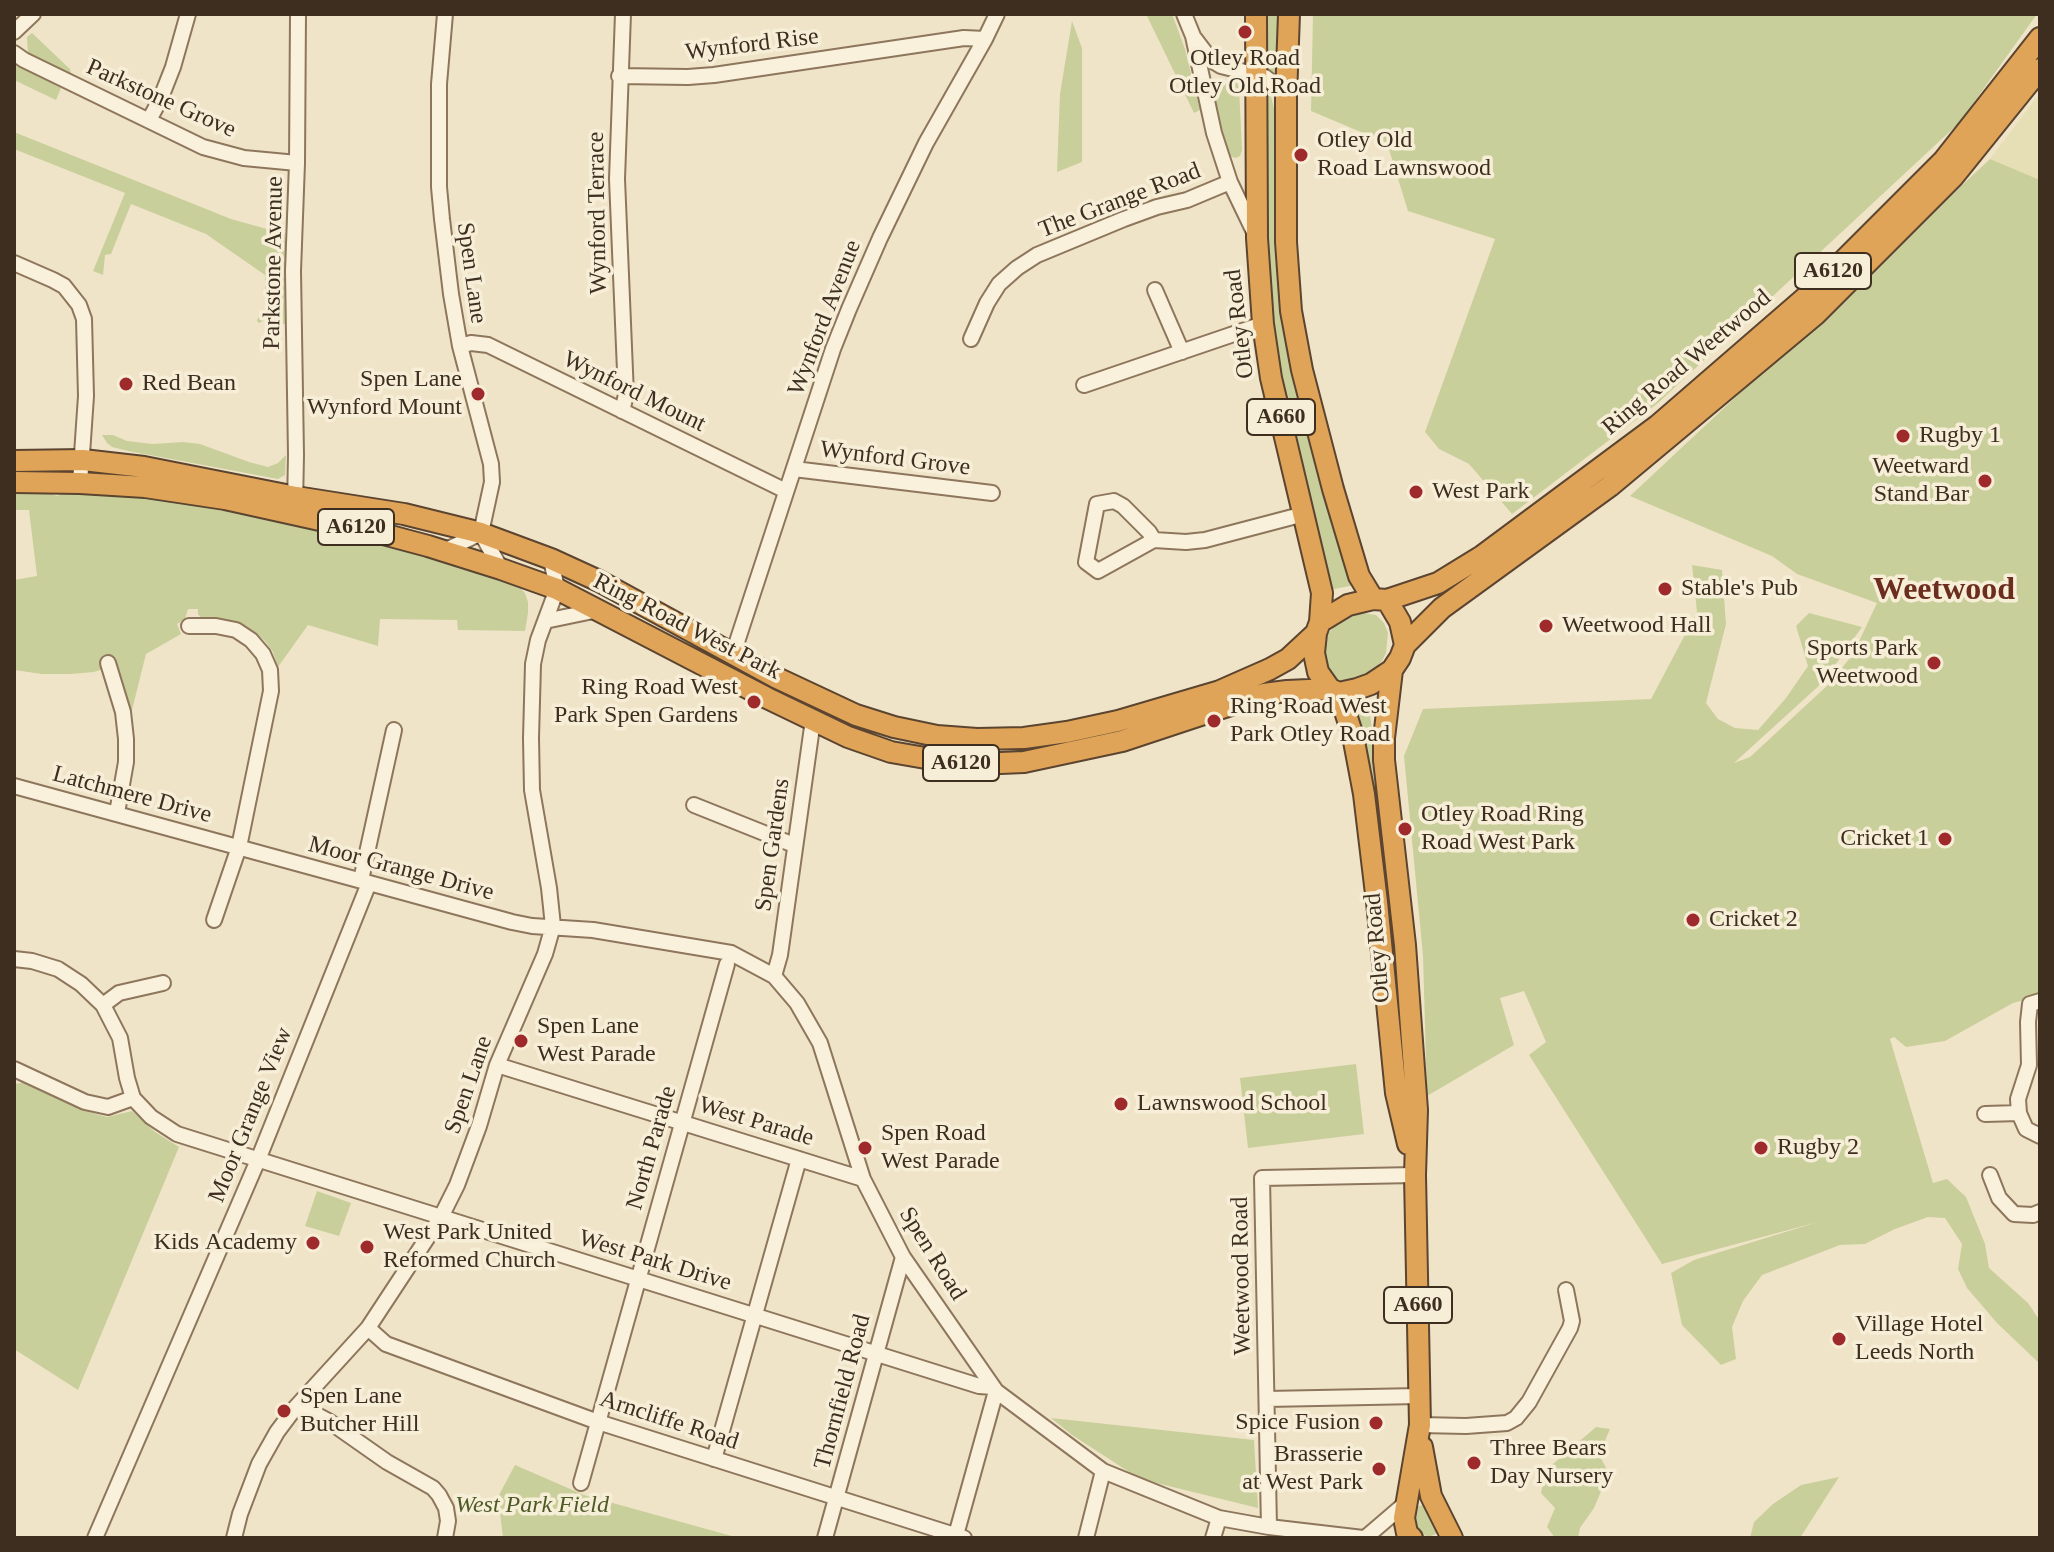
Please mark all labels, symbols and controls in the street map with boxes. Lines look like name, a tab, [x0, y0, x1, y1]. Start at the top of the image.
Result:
street label: Wynford Rise	[684, 23, 820, 67]
marker: Otley Road Otley Old Road	[1236, 23, 1254, 41]
place label: Otley Road Otley Old Road	[1169, 45, 1321, 101]
street label: Parkstone Grove	[82, 53, 240, 145]
place label: Otley Old Road Lawnswood	[1317, 127, 1491, 183]
street label: Wynford Terrace	[582, 131, 614, 295]
marker: Otley Old Road Lawnswood	[1292, 146, 1310, 164]
street label: The Grange Road	[1035, 157, 1205, 245]
street label: Parkstone Avenue	[258, 176, 290, 350]
street label: Spen Lane	[450, 221, 492, 325]
street label: Wynford Avenue	[782, 236, 868, 400]
road number: A6120	[1795, 253, 1871, 289]
street label: Otley Road	[1219, 268, 1261, 380]
street label: Ring Road Weetwood	[1597, 284, 1777, 442]
street label: Wynford Mount	[558, 345, 710, 439]
place label: Spen Lane Wynford Mount	[307, 366, 462, 422]
place label: Red Bean	[142, 370, 236, 398]
marker: Red Bean	[117, 375, 135, 393]
marker: Spen Lane Wynford Mount	[469, 385, 487, 403]
road number: A660	[1247, 399, 1315, 435]
place label: Rugby 1	[1919, 422, 2001, 450]
marker: Rugby 1	[1894, 427, 1912, 445]
street label: Wynford Grove	[818, 435, 972, 483]
place label: Weetward Stand Bar	[1872, 453, 1969, 509]
marker: Weetward Stand Bar	[1976, 472, 1994, 490]
place label: West Park	[1432, 478, 1529, 506]
marker: West Park	[1407, 483, 1425, 501]
road number: A6120	[318, 509, 394, 545]
street label: Ring Road West Park	[588, 567, 786, 687]
district label: Weetwood	[1873, 572, 2015, 610]
place label: Stable's Pub	[1681, 575, 1798, 603]
marker: Stable's Pub	[1656, 580, 1674, 598]
place label: Weetwood Hall	[1562, 612, 1711, 640]
marker: Weetwood Hall	[1537, 617, 1555, 635]
place label: Sports Park Weetwood	[1807, 635, 1918, 691]
marker: Sports Park Weetwood	[1925, 654, 1943, 672]
place label: Ring Road West Park Spen Gardens	[554, 674, 738, 730]
marker: Ring Road West Park Spen Gardens	[745, 693, 763, 711]
place label: Ring Road West Park Otley Road	[1230, 693, 1390, 749]
marker: Ring Road West Park Otley Road	[1205, 712, 1223, 730]
road number: A6120	[923, 745, 999, 781]
street label: Latchmere Drive	[49, 760, 215, 830]
street label: Spen Gardens	[749, 777, 797, 913]
place label: Otley Road Ring Road West Park	[1421, 801, 1584, 857]
marker: Otley Road Ring Road West Park	[1396, 820, 1414, 838]
place label: Cricket 1	[1840, 825, 1929, 853]
street label: Moor Grange Drive	[305, 830, 497, 908]
marker: Cricket 1	[1936, 830, 1954, 848]
street label: Otley Road	[1359, 892, 1397, 1004]
place label: Cricket 2	[1709, 906, 1798, 934]
marker: Cricket 2	[1684, 911, 1702, 929]
place label: Spen Lane West Parade	[537, 1013, 656, 1069]
street label: Moor Grange View	[203, 1023, 299, 1207]
street label: Spen Lane	[439, 1032, 499, 1138]
marker: Spen Lane West Parade	[512, 1032, 530, 1050]
street label: North Parade	[621, 1083, 683, 1213]
place label: Lawnswood School	[1137, 1090, 1327, 1118]
street label: West Parade	[695, 1091, 817, 1153]
marker: Lawnswood School	[1112, 1095, 1130, 1113]
place label: Spen Road West Parade	[881, 1120, 1000, 1176]
place label: Rugby 2	[1777, 1134, 1859, 1162]
marker: Spen Road West Parade	[856, 1139, 874, 1157]
marker: Rugby 2	[1752, 1139, 1770, 1157]
street label: Weetwood Road	[1226, 1196, 1258, 1356]
street label: Spen Road	[892, 1202, 972, 1306]
place label: West Park United Reformed Church	[383, 1219, 556, 1275]
street label: West Park Drive	[575, 1224, 735, 1298]
place label: Kids Academy	[154, 1229, 297, 1257]
marker: Kids Academy	[304, 1234, 322, 1252]
marker: West Park United Reformed Church	[358, 1238, 376, 1256]
road number: A660	[1384, 1287, 1452, 1323]
street label: Thornfield Road	[808, 1311, 878, 1473]
place label: Village Hotel Leeds North	[1855, 1311, 1984, 1367]
marker: Village Hotel Leeds North	[1830, 1330, 1848, 1348]
place label: Spen Lane Butcher Hill	[300, 1383, 419, 1439]
street label: Arncliffe Road	[596, 1385, 742, 1457]
marker: Spen Lane Butcher Hill	[275, 1402, 293, 1420]
place label: Spice Fusion	[1235, 1409, 1360, 1437]
marker: Spice Fusion	[1367, 1414, 1385, 1432]
place label: Three Bears Day Nursery	[1490, 1435, 1613, 1491]
place label: Brasserie at West Park	[1242, 1441, 1363, 1497]
marker: Three Bears Day Nursery	[1465, 1454, 1483, 1472]
marker: Brasserie at West Park	[1370, 1460, 1388, 1478]
park label: West Park Field	[455, 1492, 609, 1520]

